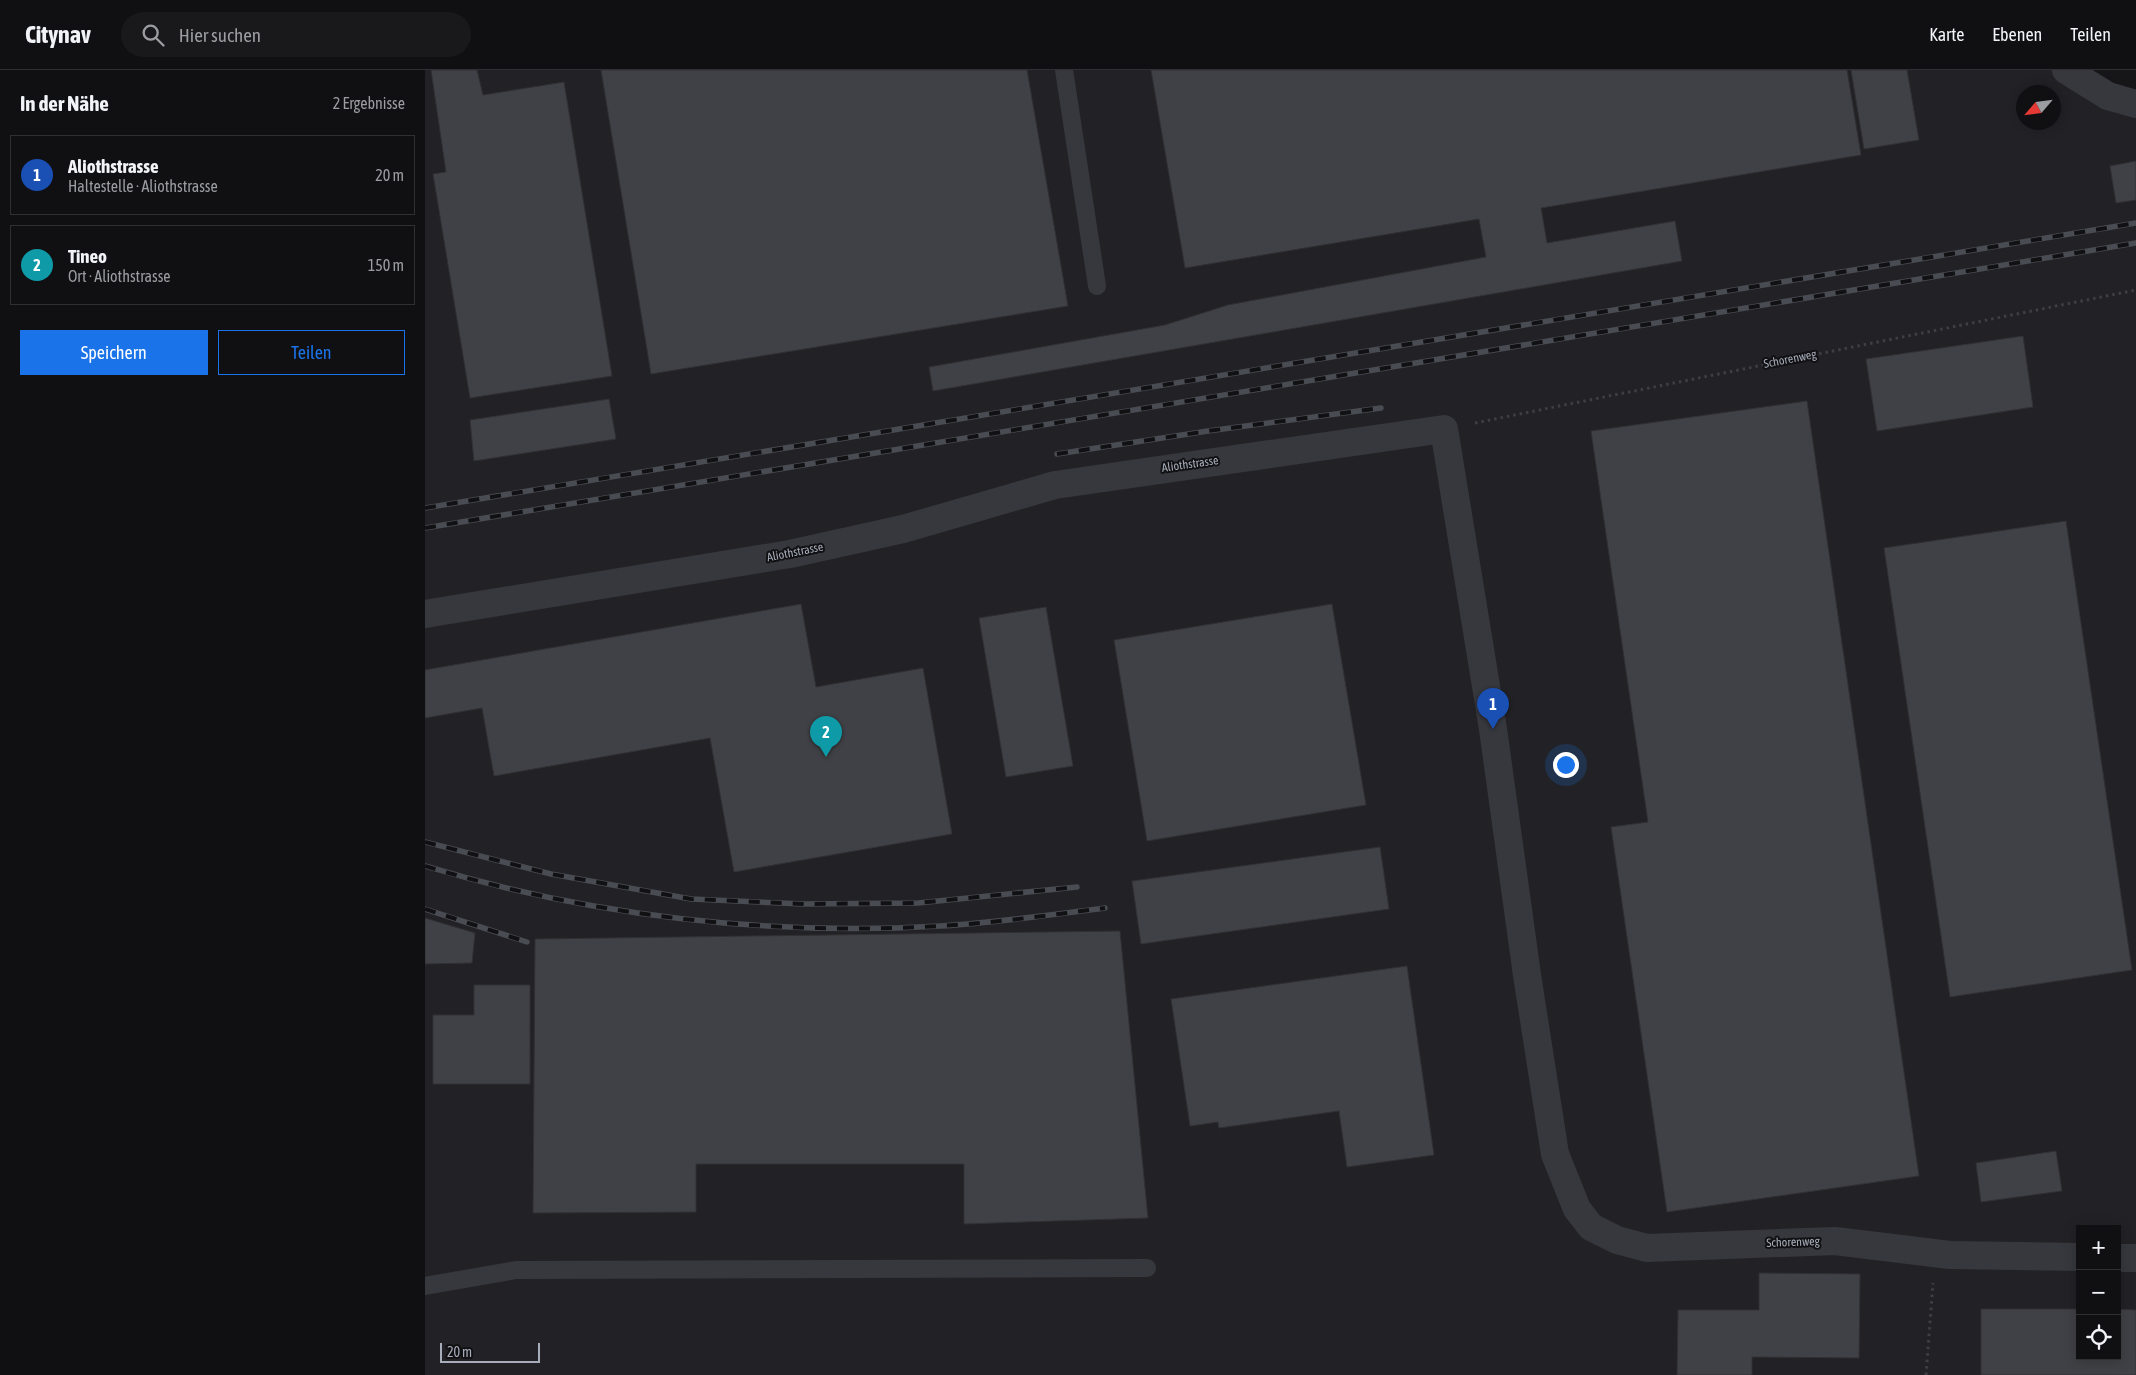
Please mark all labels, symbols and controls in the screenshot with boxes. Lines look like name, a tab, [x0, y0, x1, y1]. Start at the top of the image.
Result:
search box	[121, 12, 471, 57]
text: Citynav	[25, 21, 91, 48]
icon: search	[139, 21, 167, 49]
text: Hier suchen	[179, 24, 261, 46]
text: Karte	[1929, 24, 1964, 45]
text: Ebenen	[1992, 24, 2042, 45]
text: Teilen	[2070, 24, 2111, 45]
north arrow	[2016, 85, 2061, 130]
text: In der Nähe	[20, 91, 109, 115]
text: 2 Ergebnisse	[333, 94, 405, 112]
text: Aliothstrasse	[68, 155, 159, 177]
text: 1	[33, 166, 41, 184]
text: 20 m	[375, 166, 404, 184]
text: Haltestelle · Aliothstrasse	[68, 177, 218, 195]
text: Tineo	[68, 245, 107, 267]
text: 2	[33, 256, 41, 274]
text: 150 m	[368, 256, 404, 274]
text: Ort · Aliothstrasse	[68, 267, 171, 285]
button: Speichern	[20, 330, 208, 375]
button: Teilen	[218, 330, 405, 375]
street label: Schorenweg	[1762, 347, 1818, 371]
street label: Aliothstrasse	[1161, 453, 1219, 475]
street label: Aliothstrasse	[766, 540, 824, 564]
pin: 1	[1477, 688, 1509, 729]
pin: 2	[810, 716, 842, 757]
your location	[1553, 752, 1579, 778]
map controls	[2076, 1225, 2121, 1360]
button: +	[2076, 1225, 2121, 1270]
street label: Schorenweg	[1766, 1234, 1821, 1250]
button: −	[2076, 1270, 2121, 1315]
button: locate	[2076, 1315, 2121, 1360]
scale bar	[440, 1340, 540, 1363]
text: 20 m	[447, 1344, 472, 1360]

